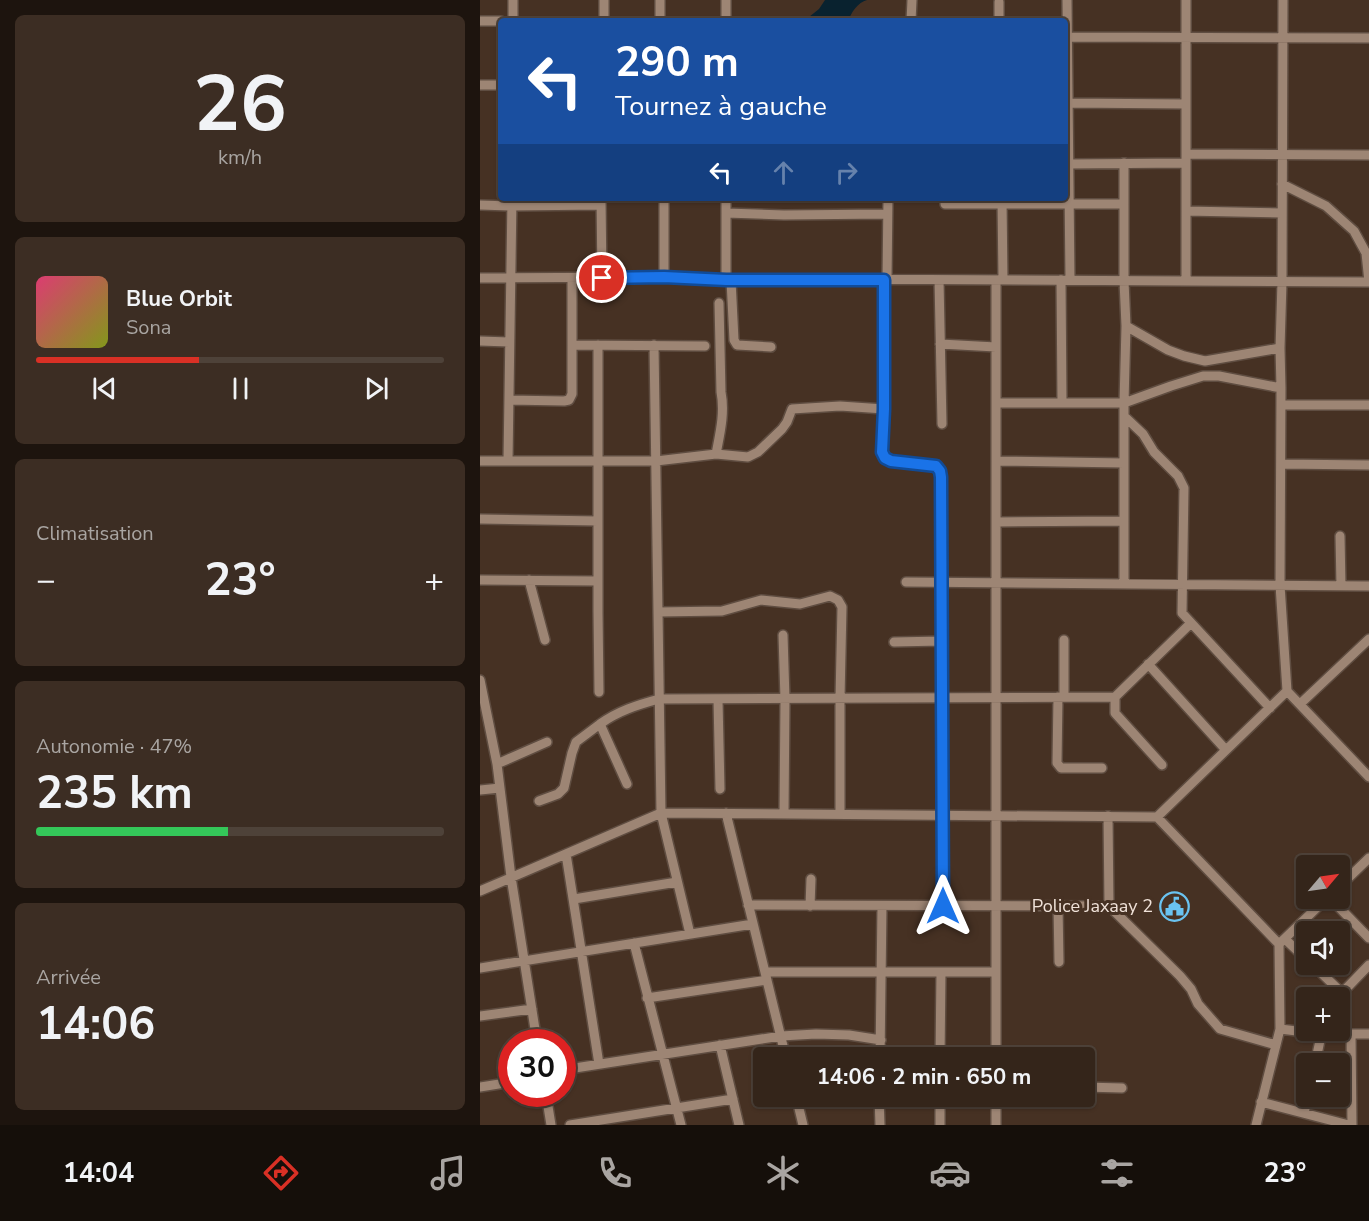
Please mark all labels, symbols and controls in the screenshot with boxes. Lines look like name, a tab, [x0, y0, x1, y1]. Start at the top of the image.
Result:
text: 290 m	[615, 34, 739, 91]
icon: left	[516, 42, 594, 120]
text: 26	[193, 51, 287, 158]
text: Tournez à gauche	[615, 88, 827, 125]
text: km/h	[218, 144, 262, 171]
icon: left	[704, 156, 737, 189]
icon: ahead	[767, 156, 800, 189]
icon: right	[830, 156, 863, 189]
pin	[576, 252, 627, 303]
icon: arrive	[585, 261, 618, 294]
text: Blue Orbit	[126, 284, 232, 314]
text: Sona	[126, 314, 171, 341]
icon: previous	[88, 372, 121, 405]
icon: pause	[224, 372, 257, 405]
icon: next	[360, 372, 393, 405]
text: Climatisation	[36, 520, 154, 547]
text: 23°	[204, 550, 276, 611]
text: −	[36, 558, 56, 603]
text: +	[424, 558, 444, 603]
text: Autonomie · 47%	[36, 733, 192, 760]
text: 235 km	[36, 763, 193, 824]
north arrow	[1296, 855, 1350, 909]
map controls	[1296, 855, 1350, 1107]
position arrow	[911, 874, 975, 938]
public building icon: Police Jaxaay 2	[1158, 890, 1190, 922]
place label: Police Jaxaay 2	[1032, 894, 1153, 918]
button: sound	[1296, 921, 1350, 975]
text: Arrivée	[36, 964, 101, 991]
button: +	[1296, 987, 1350, 1041]
text: 14:06	[36, 994, 155, 1055]
speed limit sign: 30	[498, 1029, 576, 1107]
button: −	[1296, 1053, 1350, 1107]
text: 14:06 · 2 min · 650 m	[817, 1062, 1031, 1092]
icon: directions	[260, 1152, 302, 1194]
icon: music	[427, 1152, 469, 1194]
icon: phone	[594, 1152, 636, 1194]
icon: climate	[762, 1152, 804, 1194]
icon: car	[929, 1152, 971, 1194]
icon: filters	[1096, 1152, 1138, 1194]
text: 14:04	[63, 1155, 134, 1192]
text: 23°	[1264, 1155, 1306, 1192]

